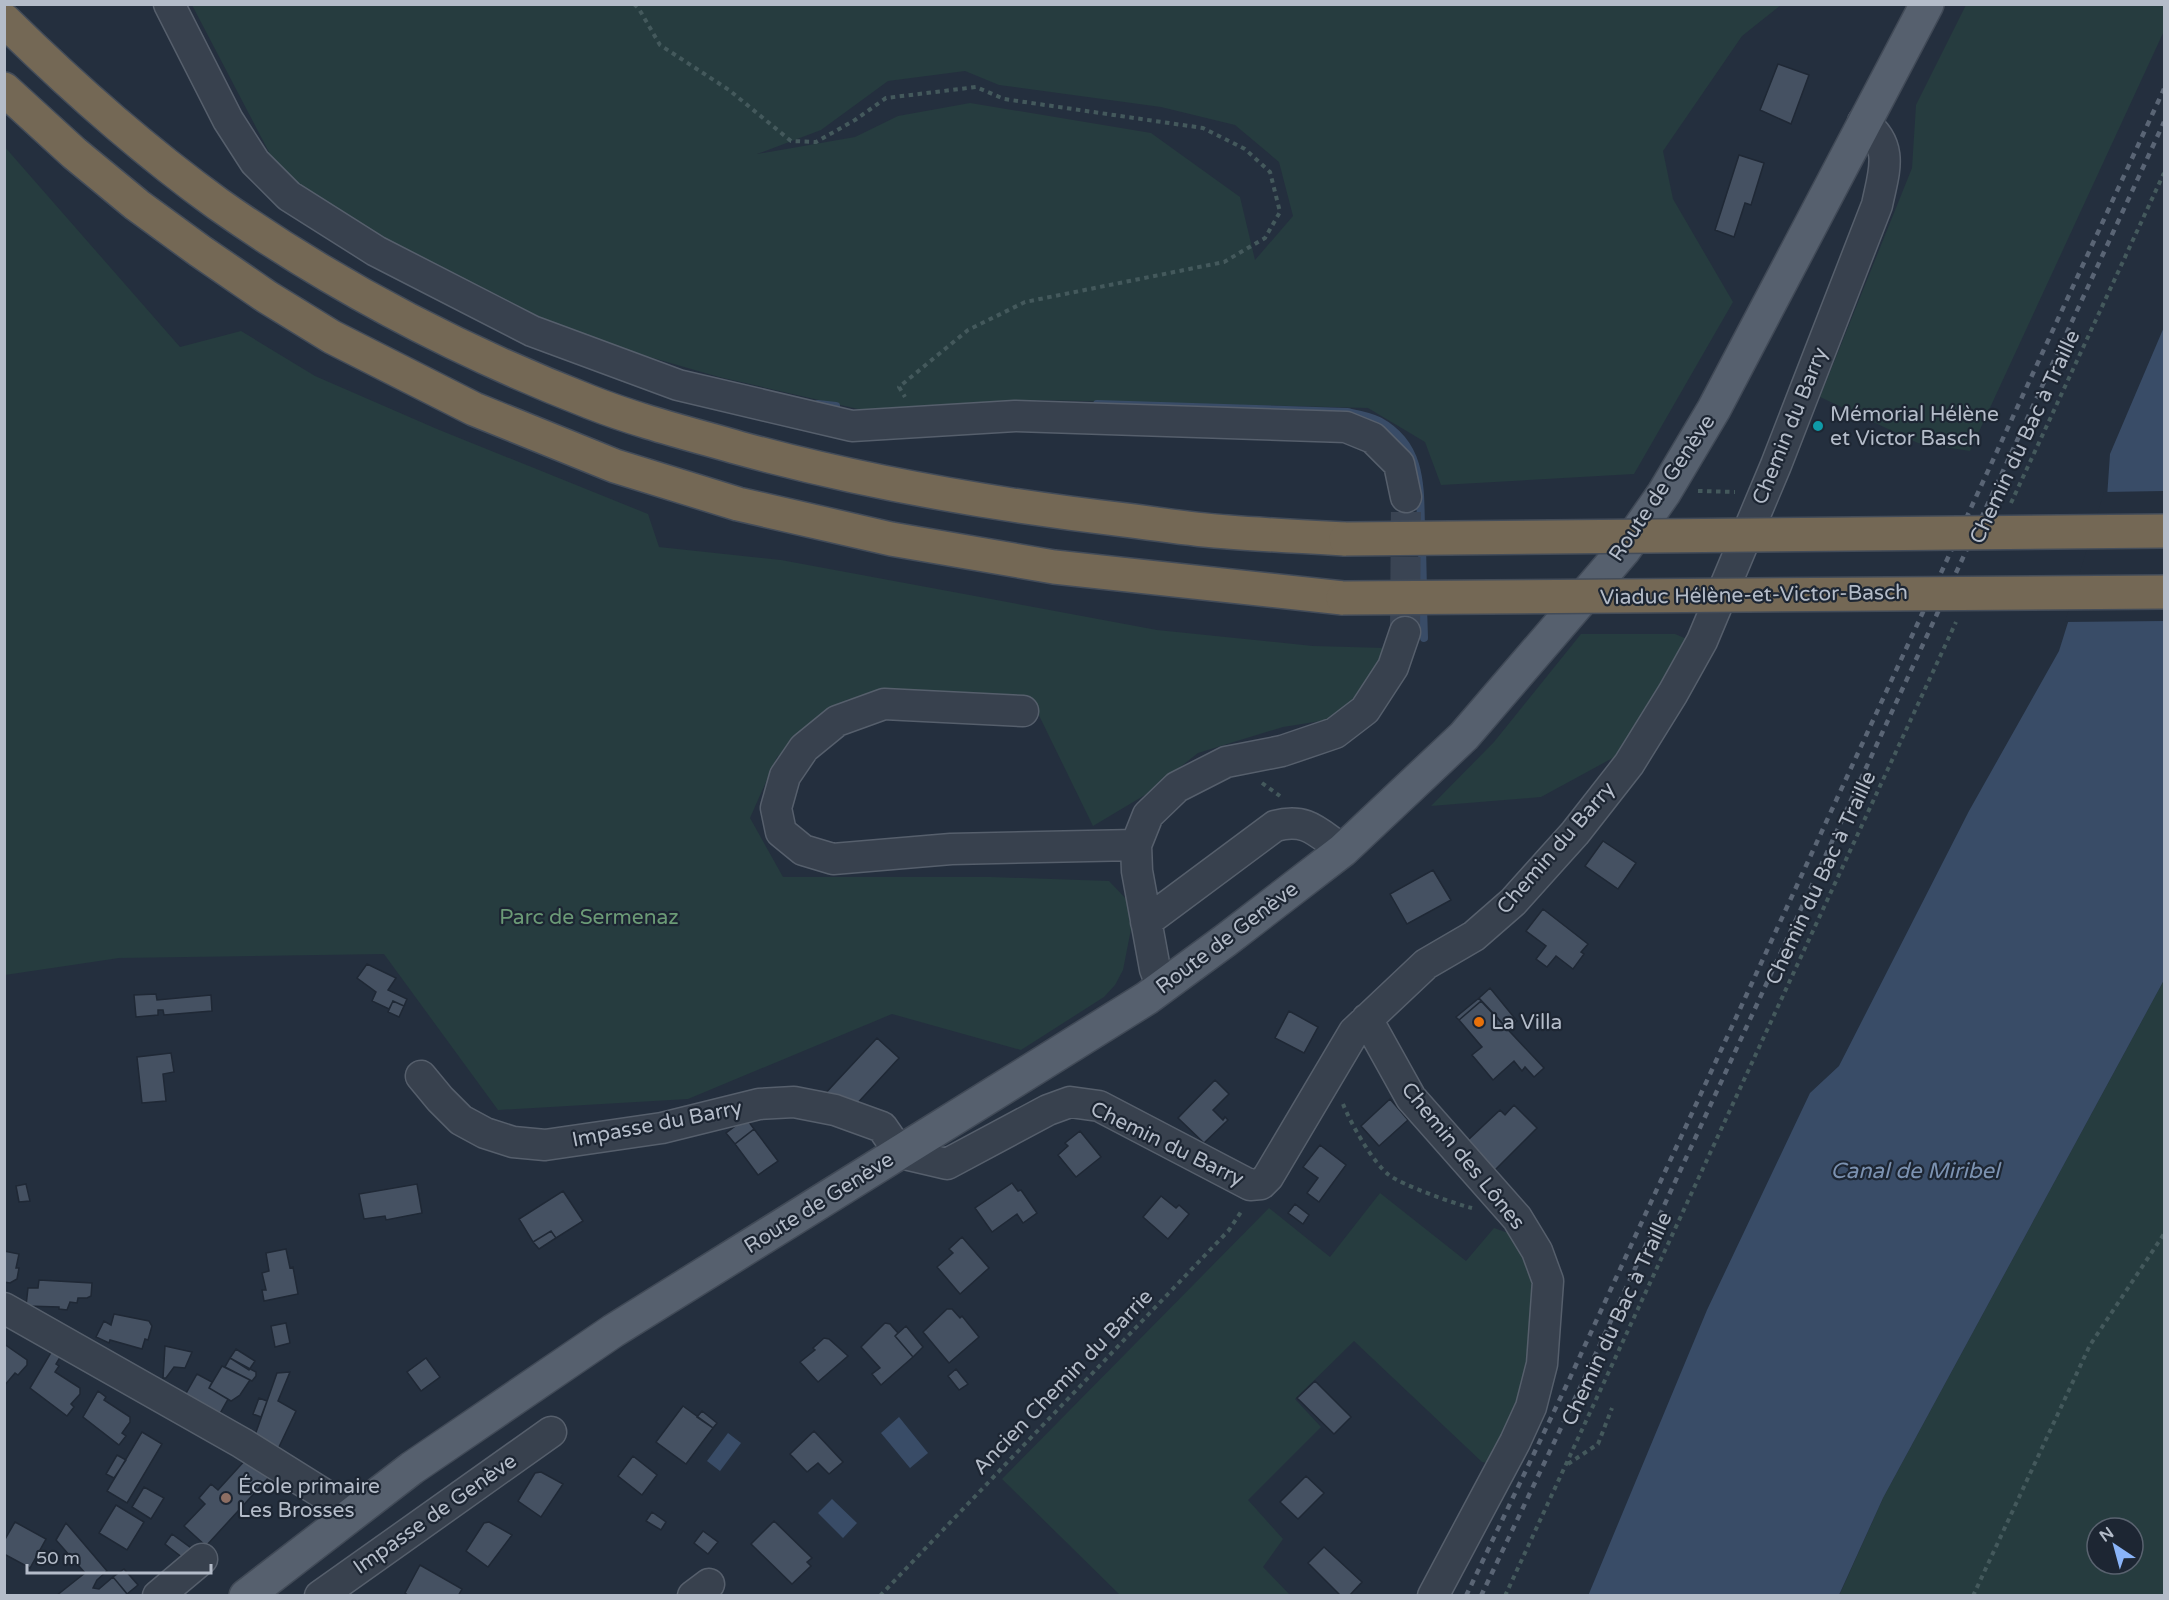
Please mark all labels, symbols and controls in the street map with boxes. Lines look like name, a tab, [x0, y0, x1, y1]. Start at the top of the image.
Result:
street label: Chemin du Bac à Traille	[1964, 326, 2086, 548]
street label: Chemin du Barry	[1747, 344, 1833, 508]
place label: Mémorial Hélène et Victor Basch	[1830, 402, 1999, 451]
street label: Route de Genève	[1604, 410, 1720, 566]
marker: Mémorial Hélène et Victor Basch	[1811, 419, 1825, 433]
street label: Viaduc Hélène-et-Victor-Basch	[1600, 580, 1908, 610]
street label: Chemin du Bac à Traille	[1760, 767, 1882, 989]
street label: Chemin du Barry	[1492, 777, 1620, 919]
street label: Route de Genève	[1151, 876, 1303, 1000]
park label: Parc de Sermenaz	[499, 905, 679, 930]
place label: La Villa	[1491, 1010, 1562, 1035]
marker: La Villa	[1472, 1015, 1486, 1029]
street label: Chemin des Lônes	[1396, 1077, 1530, 1235]
street label: Impasse du Barry	[570, 1095, 744, 1153]
street label: Chemin du Barry	[1086, 1096, 1248, 1192]
street label: Route de Genève	[740, 1147, 898, 1259]
water label: Canal de Miribel	[1831, 1158, 2002, 1184]
street label: Chemin du Bac à Traille	[1556, 1208, 1678, 1430]
street label: Ancien Chemin du Barrie	[968, 1284, 1158, 1480]
street label: Impasse de Genève	[349, 1448, 521, 1580]
place label: École primaire Les Brosses	[238, 1474, 380, 1523]
marker: École primaire Les Brosses	[219, 1491, 233, 1505]
north arrow	[2085, 1516, 2145, 1576]
text: N	[2096, 1523, 2118, 1547]
scale bar	[27, 1537, 212, 1575]
text: 50 m	[36, 1547, 80, 1569]

